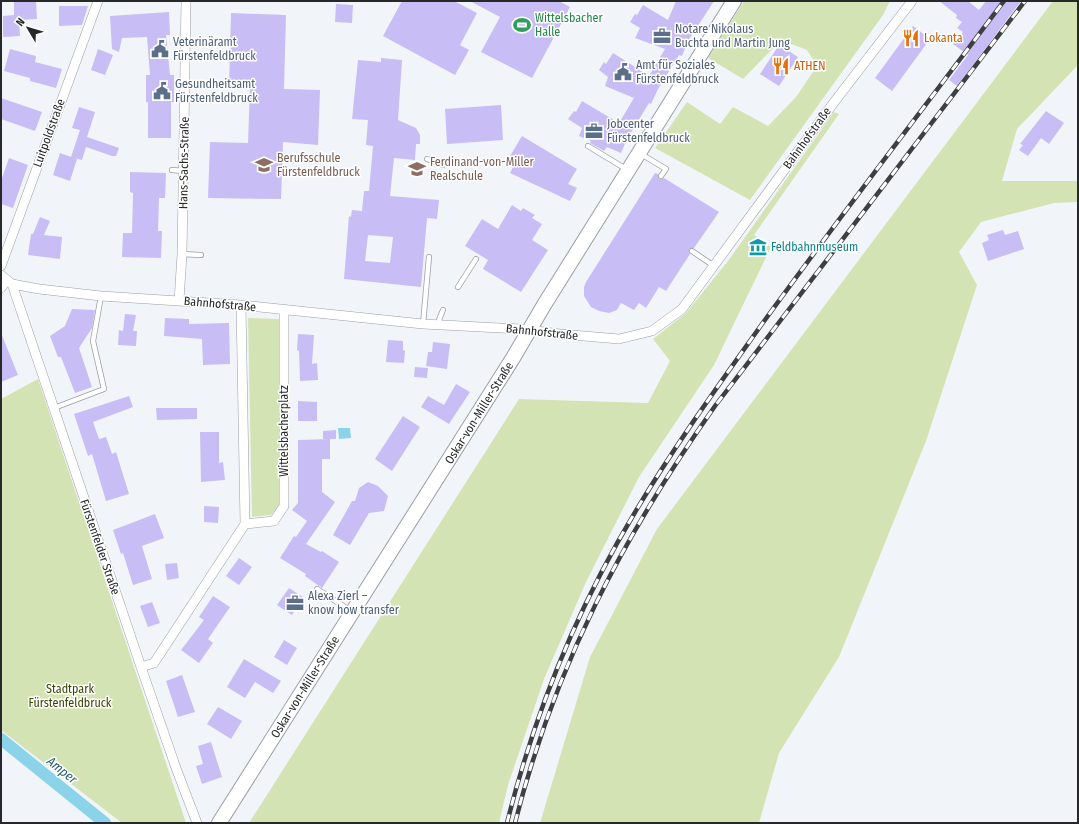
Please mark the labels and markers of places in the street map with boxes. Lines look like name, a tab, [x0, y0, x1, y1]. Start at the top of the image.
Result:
place label: Wittelsbacher Halle	[535, 11, 603, 39]
sports icon: Wittelsbacher Halle	[512, 15, 532, 35]
place label: Notare Nikolaus Buchta und Martin Jung	[675, 22, 790, 50]
office icon: Notare Nikolaus Buchta und Martin Jung	[652, 26, 672, 46]
restaurant icon: Lokanta	[901, 28, 921, 48]
place label: Lokanta	[924, 31, 963, 45]
place label: Veterinäramt Fürstenfeldbruck	[173, 35, 256, 63]
public building icon: Veterinäramt Fürstenfeldbruck	[150, 39, 170, 59]
restaurant icon: ATHEN	[771, 56, 791, 76]
place label: Amt für Soziales Fürstenfeldbruck	[636, 58, 719, 86]
place label: ATHEN	[794, 59, 825, 73]
public building icon: Amt für Soziales Fürstenfeldbruck	[613, 62, 633, 82]
place label: Gesundheitsamt Fürstenfeldbruck	[175, 77, 258, 105]
public building icon: Gesundheitsamt Fürstenfeldbruck	[152, 81, 172, 101]
place label: Jobcenter Fürstenfeldbruck	[607, 117, 690, 145]
office icon: Jobcenter Fürstenfeldbruck	[584, 121, 604, 141]
place label: Berufsschule Fürstenfeldbruck	[277, 151, 360, 179]
school or university icon: Berufsschule Fürstenfeldbruck	[254, 155, 274, 175]
place label: Ferdinand-von-Miller Realschule	[430, 155, 534, 183]
school or university icon: Ferdinand-von-Miller Realschule	[407, 159, 427, 179]
museum icon: Feldbahnmuseum	[748, 237, 768, 257]
place label: Feldbahnmuseum	[771, 240, 858, 254]
place label: Alexa Zierl – know how transfer	[308, 589, 400, 617]
office icon: Alexa Zierl – know how transfer	[285, 593, 305, 613]

